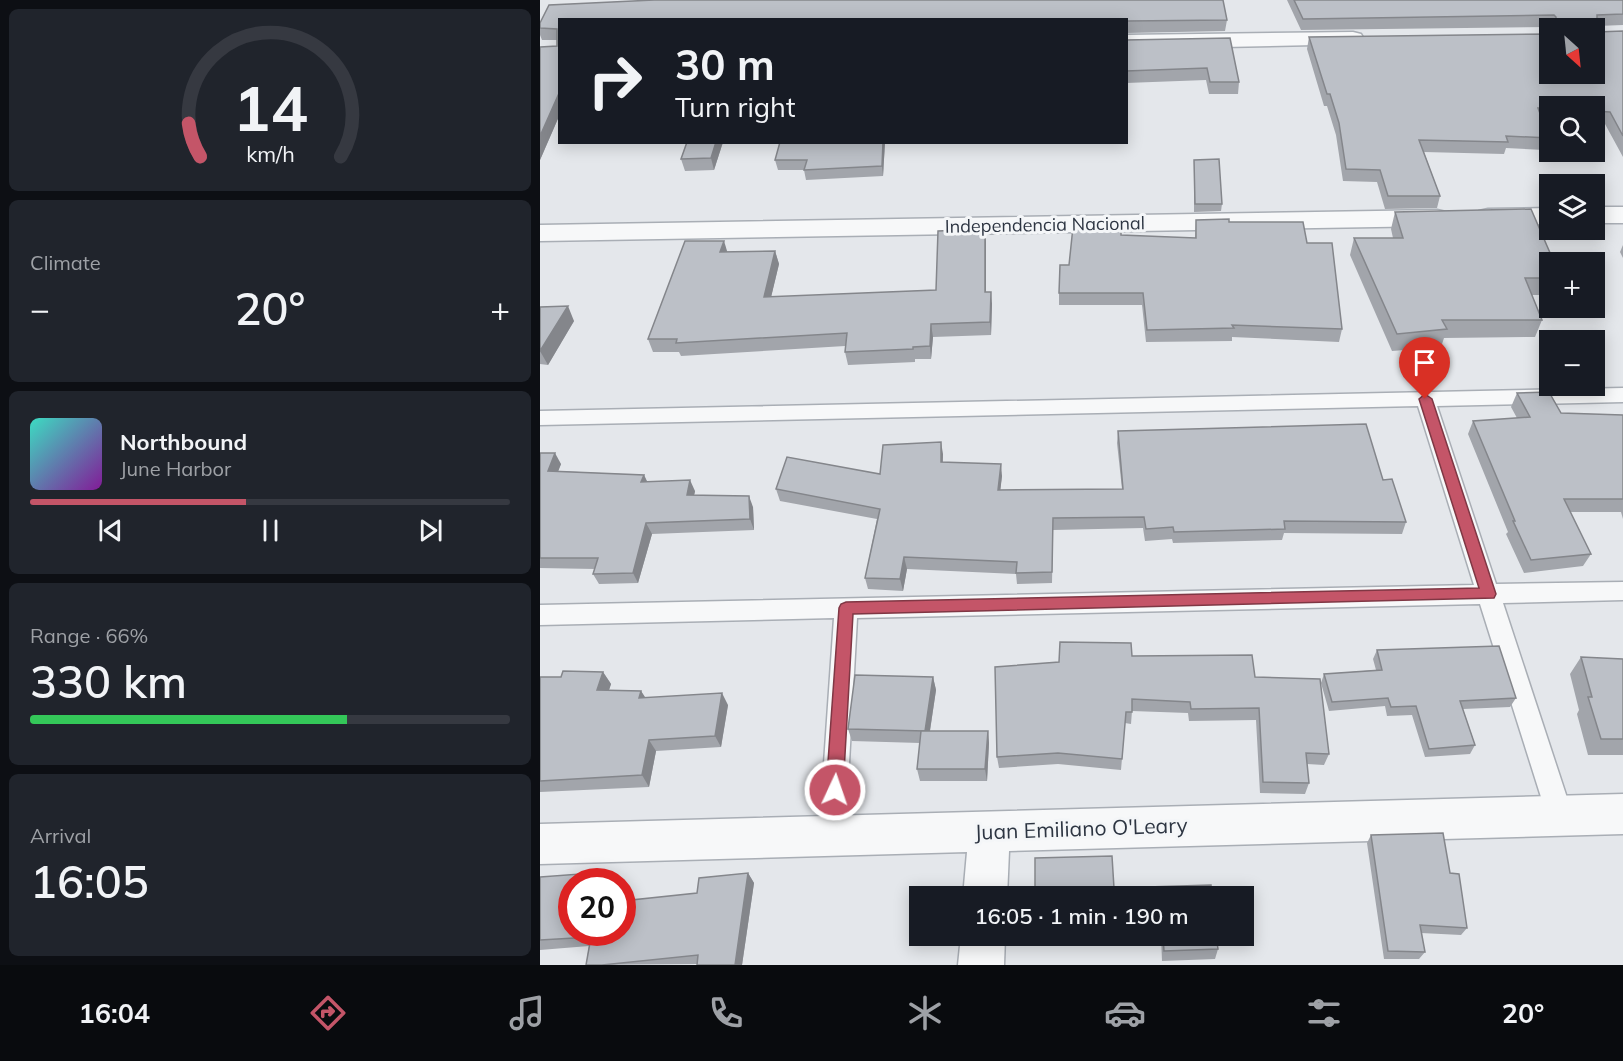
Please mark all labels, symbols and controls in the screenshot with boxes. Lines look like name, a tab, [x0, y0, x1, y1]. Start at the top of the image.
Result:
north arrow	[1539, 18, 1605, 84]
map controls	[1539, 18, 1605, 396]
text: 30 m	[675, 38, 775, 91]
icon: right	[576, 42, 654, 120]
text: 14	[233, 68, 307, 147]
text: Turn right	[675, 90, 795, 124]
button: search	[1539, 96, 1605, 162]
text: km/h	[246, 140, 294, 167]
button: layers	[1539, 174, 1605, 240]
street label: Independencia Nacional	[945, 211, 1145, 238]
text: Climate	[30, 250, 101, 275]
button: +	[1539, 252, 1605, 318]
text: 20°	[235, 280, 305, 336]
text: −	[30, 288, 50, 329]
text: +	[490, 288, 510, 329]
button: −	[1539, 330, 1605, 396]
pin	[1399, 337, 1450, 399]
icon: arrive	[1408, 346, 1441, 379]
text: Northbound	[120, 428, 247, 456]
text: June Harbor	[120, 456, 231, 481]
icon: previous	[94, 514, 127, 547]
icon: pause	[254, 514, 287, 547]
icon: next	[414, 514, 447, 547]
text: Range · 66%	[30, 623, 148, 648]
text: 330 km	[30, 653, 187, 709]
position arrow	[803, 758, 867, 822]
street label: Juan Emiliano O'Leary	[974, 811, 1188, 845]
text: Arrival	[30, 823, 91, 848]
text: 16:05	[30, 853, 149, 909]
speed limit sign: 20	[558, 868, 636, 946]
text: 16:05 · 1 min · 190 m	[974, 902, 1189, 930]
icon: directions	[307, 992, 349, 1034]
icon: music	[506, 992, 548, 1034]
icon: phone	[705, 992, 747, 1034]
icon: climate	[904, 992, 946, 1034]
icon: car	[1104, 992, 1146, 1034]
icon: filters	[1303, 992, 1345, 1034]
text: 16:04	[79, 996, 150, 1030]
text: 20°	[1502, 996, 1544, 1030]

